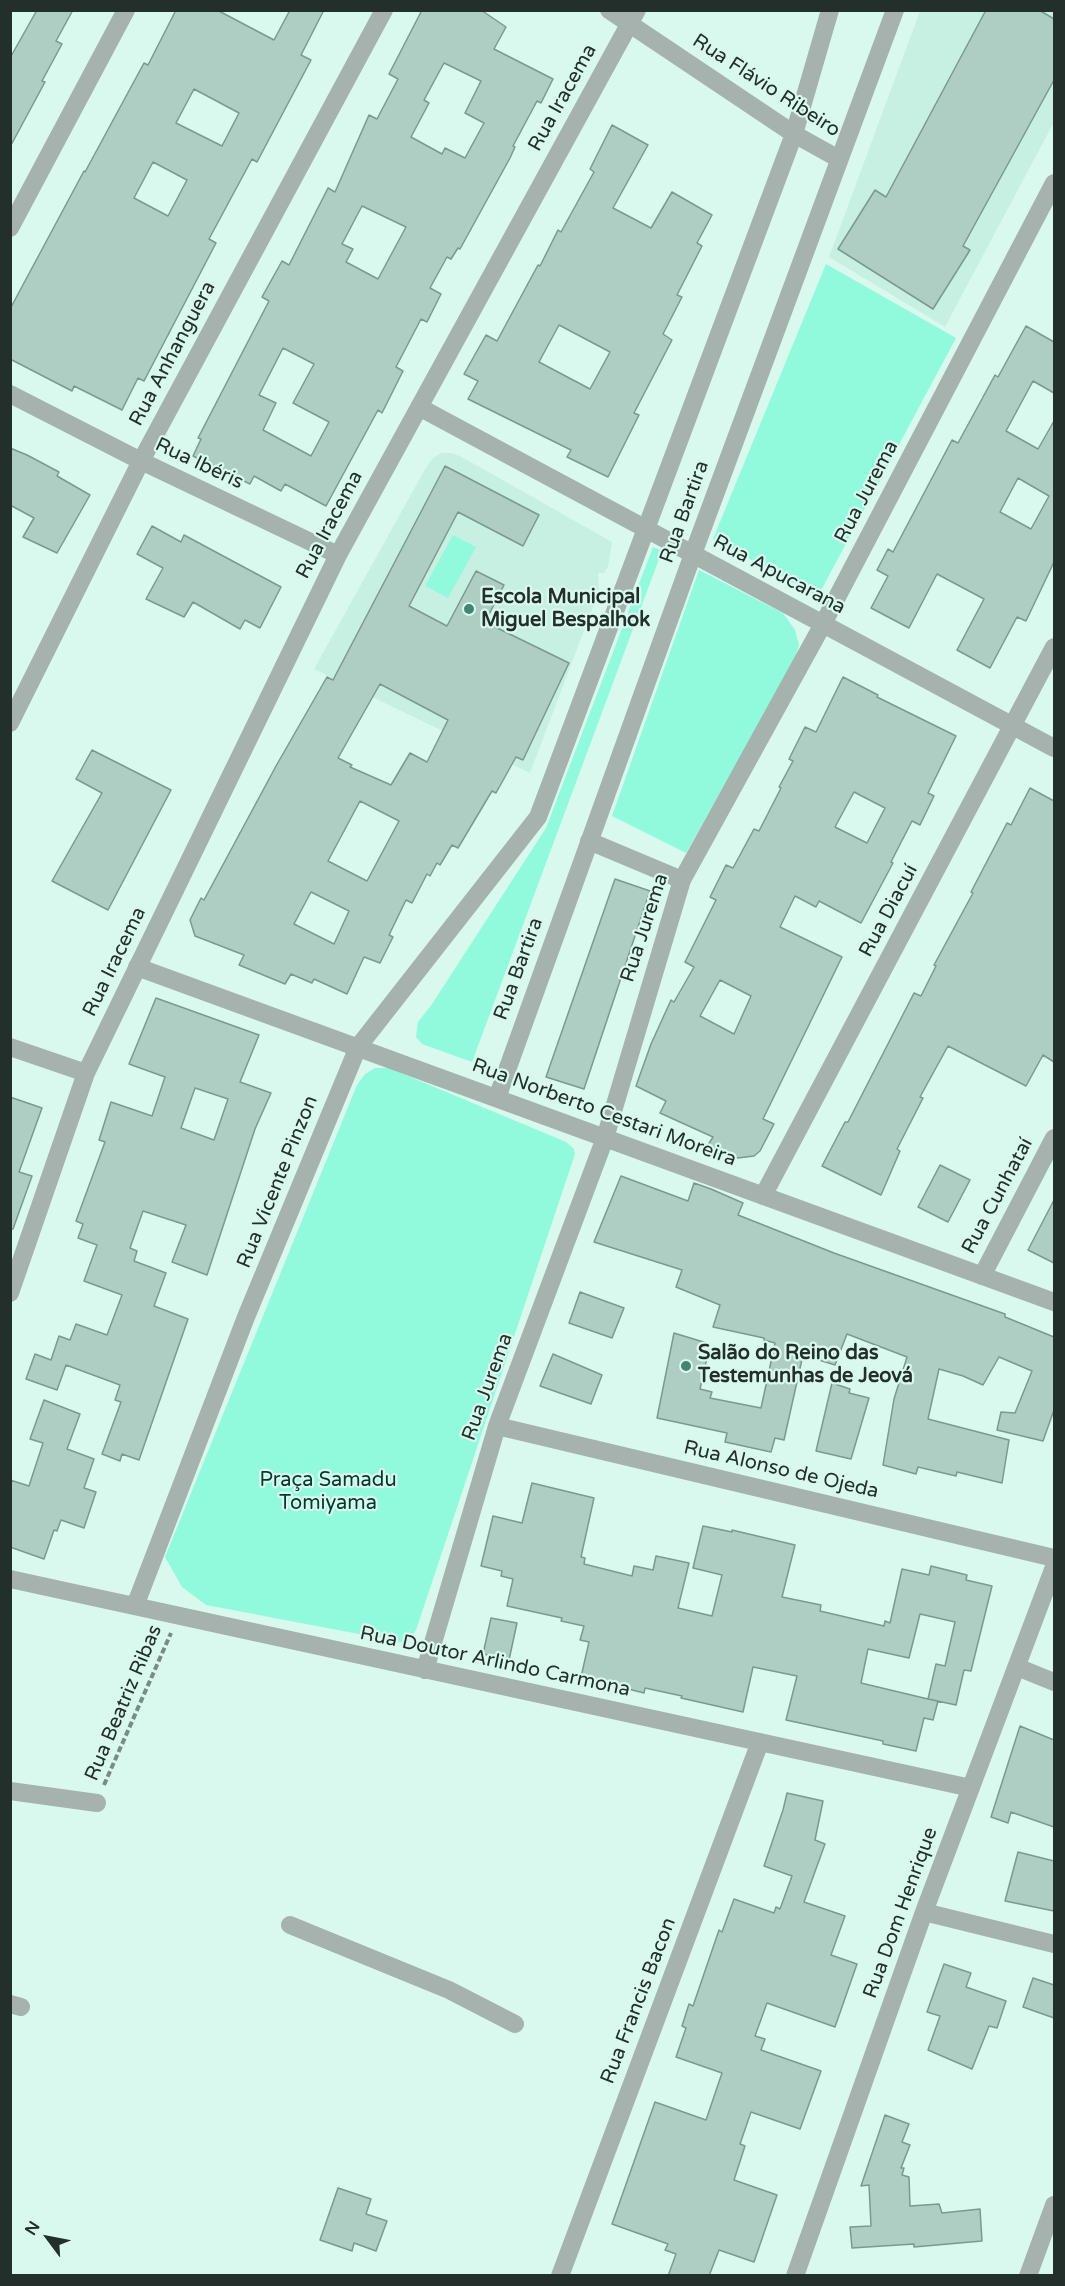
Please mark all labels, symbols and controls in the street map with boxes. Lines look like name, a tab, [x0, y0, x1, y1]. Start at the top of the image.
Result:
street label: Rua Flávio Ribeiro	[688, 29, 844, 143]
street label: Rua Iracema	[524, 40, 602, 156]
street label: Rua Anhanguera	[125, 278, 221, 430]
street label: Rua Ibéris	[151, 433, 247, 495]
street label: Rua Jurema	[830, 437, 904, 547]
street label: Rua Bartira	[655, 458, 715, 566]
street label: Rua Iracema	[292, 467, 368, 583]
street label: Rua Apucarana	[709, 530, 849, 620]
place label: Escola Municipal Miguel Bespalhok	[481, 586, 650, 633]
marker: Escola Municipal Miguel Bespalhok	[462, 602, 476, 616]
street label: Rua Diacuí	[855, 860, 923, 962]
street label: Rua Jurema	[616, 871, 674, 985]
street label: Rua Iracema	[78, 903, 152, 1021]
street label: Rua Bartira	[489, 915, 549, 1023]
street label: Rua Norberto Cestari Moreira	[468, 1054, 740, 1172]
street label: Rua Vicente Pinzon	[232, 1092, 324, 1272]
street label: Rua Cunhataí	[957, 1134, 1039, 1258]
street label: Rua Jurema	[457, 1330, 519, 1444]
place label: Salão do Reino das Testemunhas de Jeová	[698, 1342, 913, 1389]
marker: Salão do Reino das Testemunhas de Jeová	[679, 1359, 693, 1373]
street label: Rua Alonso de Ojeda	[681, 1436, 881, 1504]
park label: Praça Samadu Tomiyama	[259, 1469, 397, 1516]
street label: Rua Beatriz Ribas	[80, 1621, 168, 1785]
street label: Rua Doutor Arlindo Carmona	[358, 1622, 632, 1702]
street label: Rua Dom Henrique	[859, 1824, 943, 2002]
street label: Rua Francis Bacon	[596, 1915, 682, 2087]
north arrow	[18, 2208, 78, 2268]
text: N	[21, 2218, 45, 2239]

